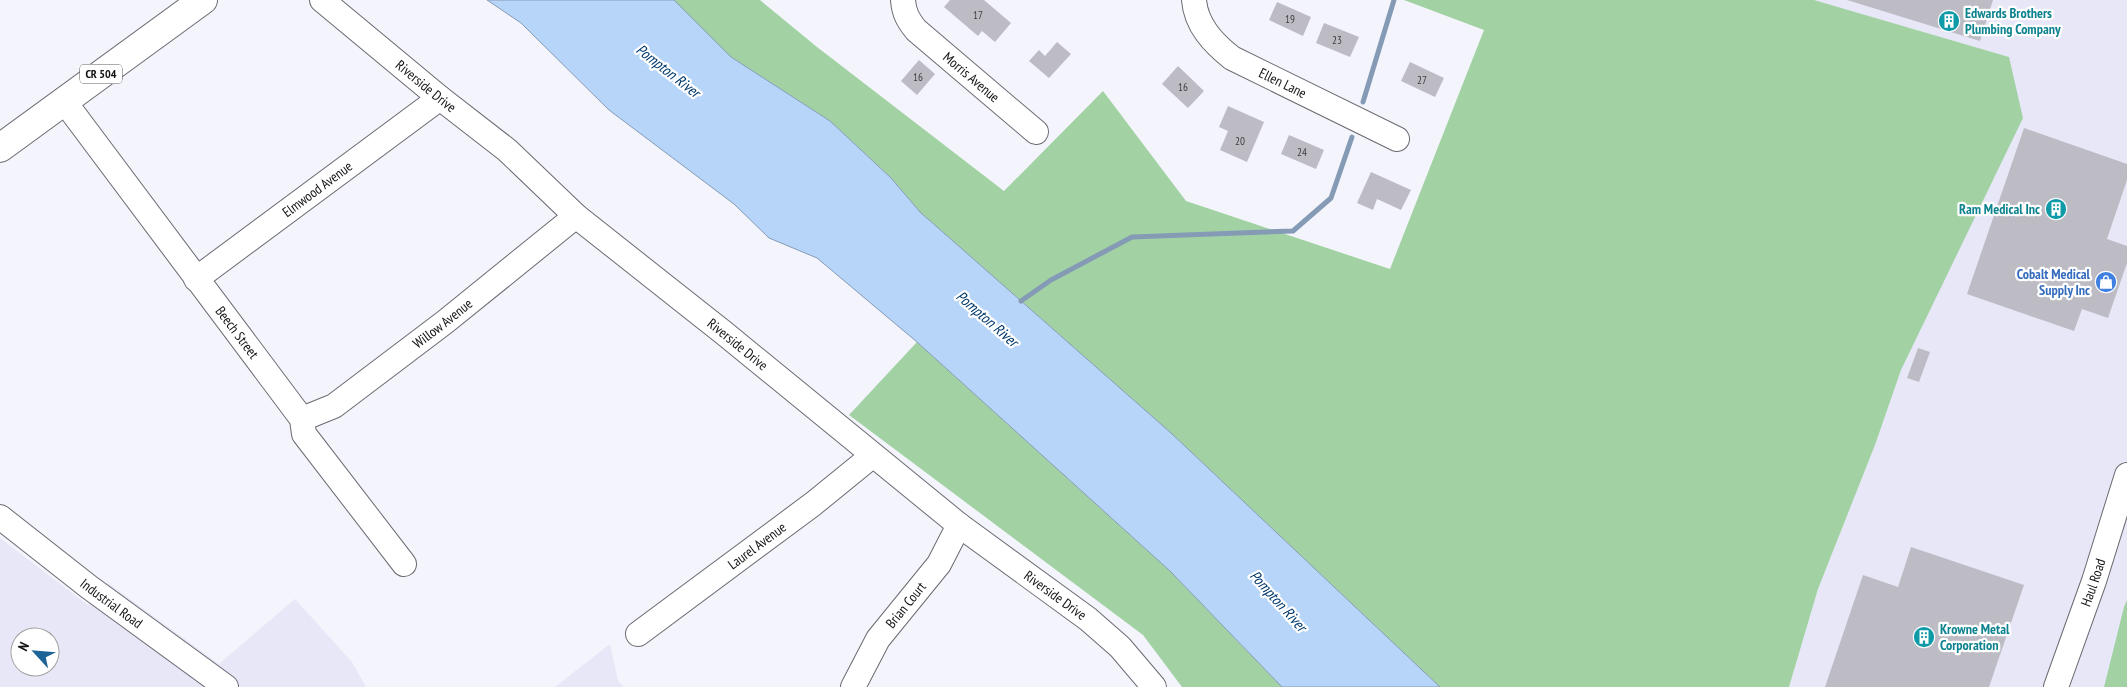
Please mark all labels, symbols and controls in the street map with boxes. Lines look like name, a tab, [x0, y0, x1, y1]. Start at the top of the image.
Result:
place label: Edwards Brothers Plumbing Company	[1965, 4, 2061, 38]
house number: 17	[973, 8, 983, 22]
building icon: Edwards Brothers Plumbing Company	[1937, 9, 1961, 33]
house number: 19	[1285, 12, 1295, 26]
house number: 23	[1332, 33, 1342, 47]
water label: Pompton River	[633, 40, 706, 103]
street label: Morris Avenue	[939, 48, 1003, 106]
street label: Riverside Drive	[392, 56, 460, 116]
road number: CR 504	[80, 64, 122, 84]
street label: Ellen Lane	[1256, 64, 1310, 102]
house number: 16	[913, 70, 923, 84]
house number: 27	[1417, 73, 1427, 87]
house number: 16	[1178, 80, 1188, 94]
house number: 20	[1235, 134, 1245, 148]
house number: 24	[1297, 145, 1307, 159]
street label: Elmwood Avenue	[279, 157, 356, 221]
building icon: Ram Medical Inc	[2044, 197, 2068, 221]
place label: Ram Medical Inc	[1959, 200, 2040, 218]
place label: Cobalt Medical Supply Inc	[2017, 265, 2091, 299]
shop icon: Cobalt Medical Supply Inc	[2094, 270, 2118, 294]
water label: Pompton River	[952, 287, 1024, 352]
street label: Willow Avenue	[409, 294, 476, 352]
street label: Beech Street	[212, 303, 263, 362]
street label: Riverside Drive	[704, 314, 772, 374]
street label: Laurel Avenue	[724, 518, 790, 573]
street label: Haul Road	[2077, 556, 2109, 609]
street label: Riverside Drive	[1021, 566, 1090, 624]
water label: Pompton River	[1246, 566, 1312, 637]
street label: Industrial Road	[77, 575, 146, 632]
street label: Brian Court	[882, 578, 930, 632]
place label: Krowne Metal Corporation	[1940, 620, 2010, 654]
building icon: Krowne Metal Corporation	[1912, 625, 1936, 649]
north arrow	[10, 627, 60, 677]
text: N	[14, 639, 33, 654]

